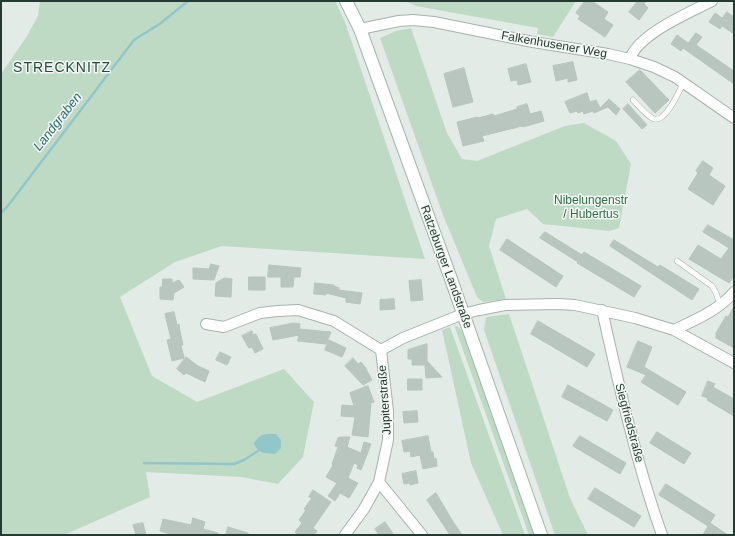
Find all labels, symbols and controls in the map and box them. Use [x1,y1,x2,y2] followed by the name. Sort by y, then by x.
[500,29,608,61] street label: Falkenhusener Weg
[13,60,111,76] district label: STRECKNITZ
[30,90,86,154] water label: Landgraben
[554,194,628,222] park label: Nibelungenstr / Hubertus
[417,203,475,331] street label: Ratzeburger Landstraße
[375,365,395,435] street label: Jupiterstraße
[612,382,646,464] street label: Siegfriedstraße

